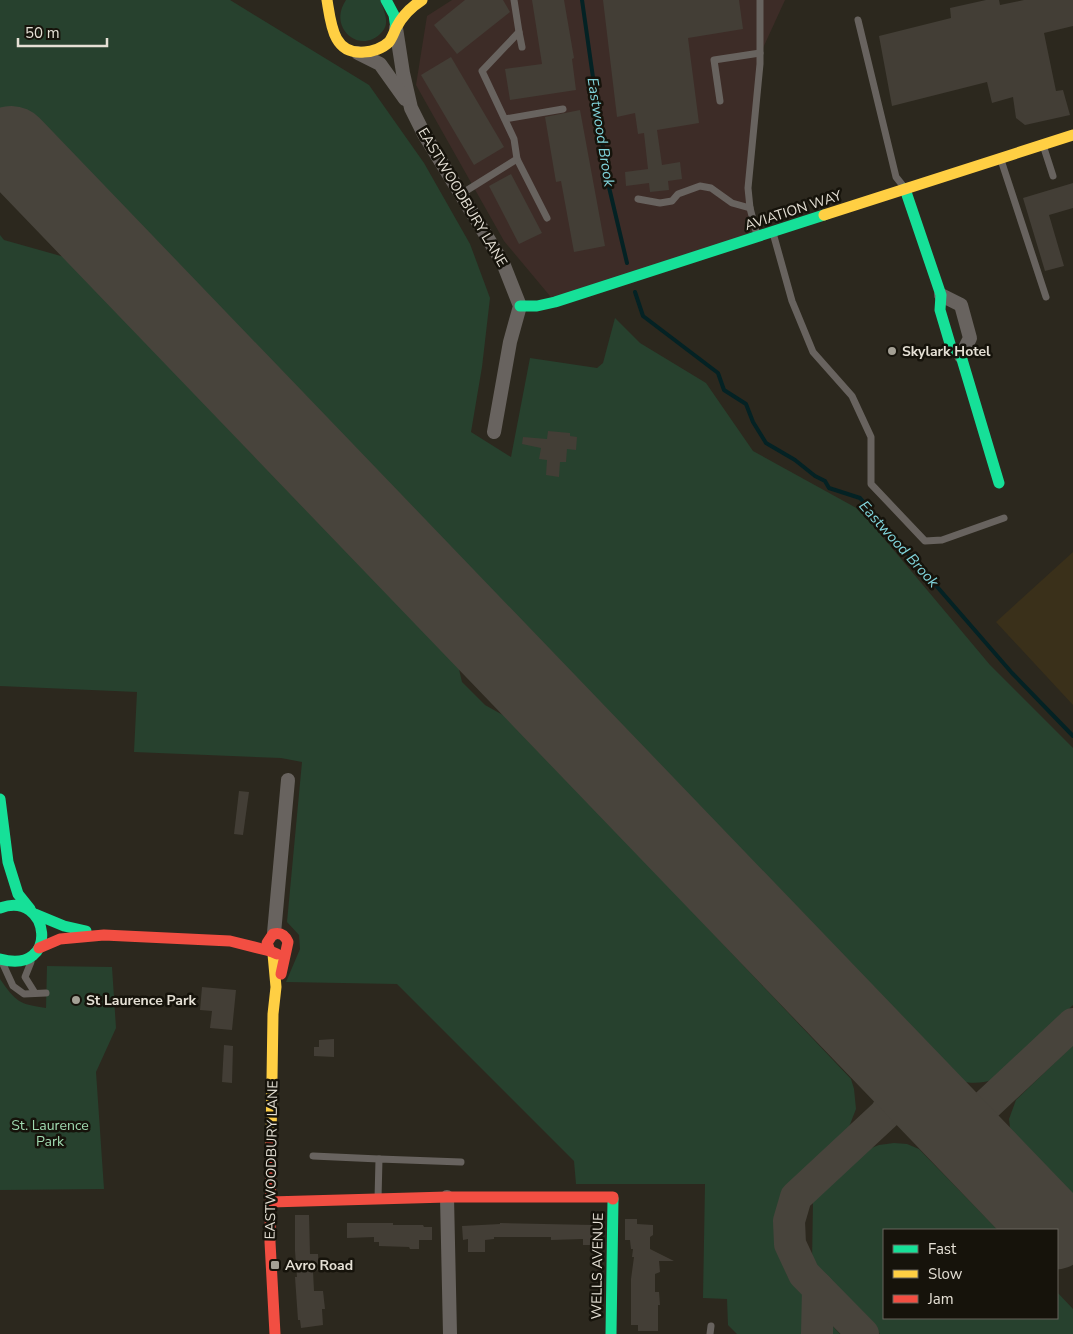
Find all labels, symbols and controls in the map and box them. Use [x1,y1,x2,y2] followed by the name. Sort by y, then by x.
[18,15,106,47] scale bar
[25,23,60,43] text: 50 m
[582,76,620,189] water label: Eastwood Brook
[413,124,512,270] street label: EASTWOODBURY LANE
[742,186,845,235] street label: AVIATION WAY
[902,342,991,361] place label: Skylark Hotel
[886,345,898,357] marker: Skylark Hotel
[855,496,944,592] water label: Eastwood Brook
[86,991,196,1010] place label: St Laurence Park
[70,994,82,1006] marker: St Laurence Park
[261,1080,282,1240] street label: EASTWOODBURY LANE
[11,1116,89,1151] park label: St. Laurence Park
[587,1212,608,1320] street label: WELLS AVENUE
[883,1229,1058,1319] legend
[928,1239,957,1259] text: Fast
[285,1256,353,1275] place label: Avro Road
[269,1259,281,1271] marker: Avro Road
[928,1264,963,1284] text: Slow
[927,1289,954,1309] text: Jam

